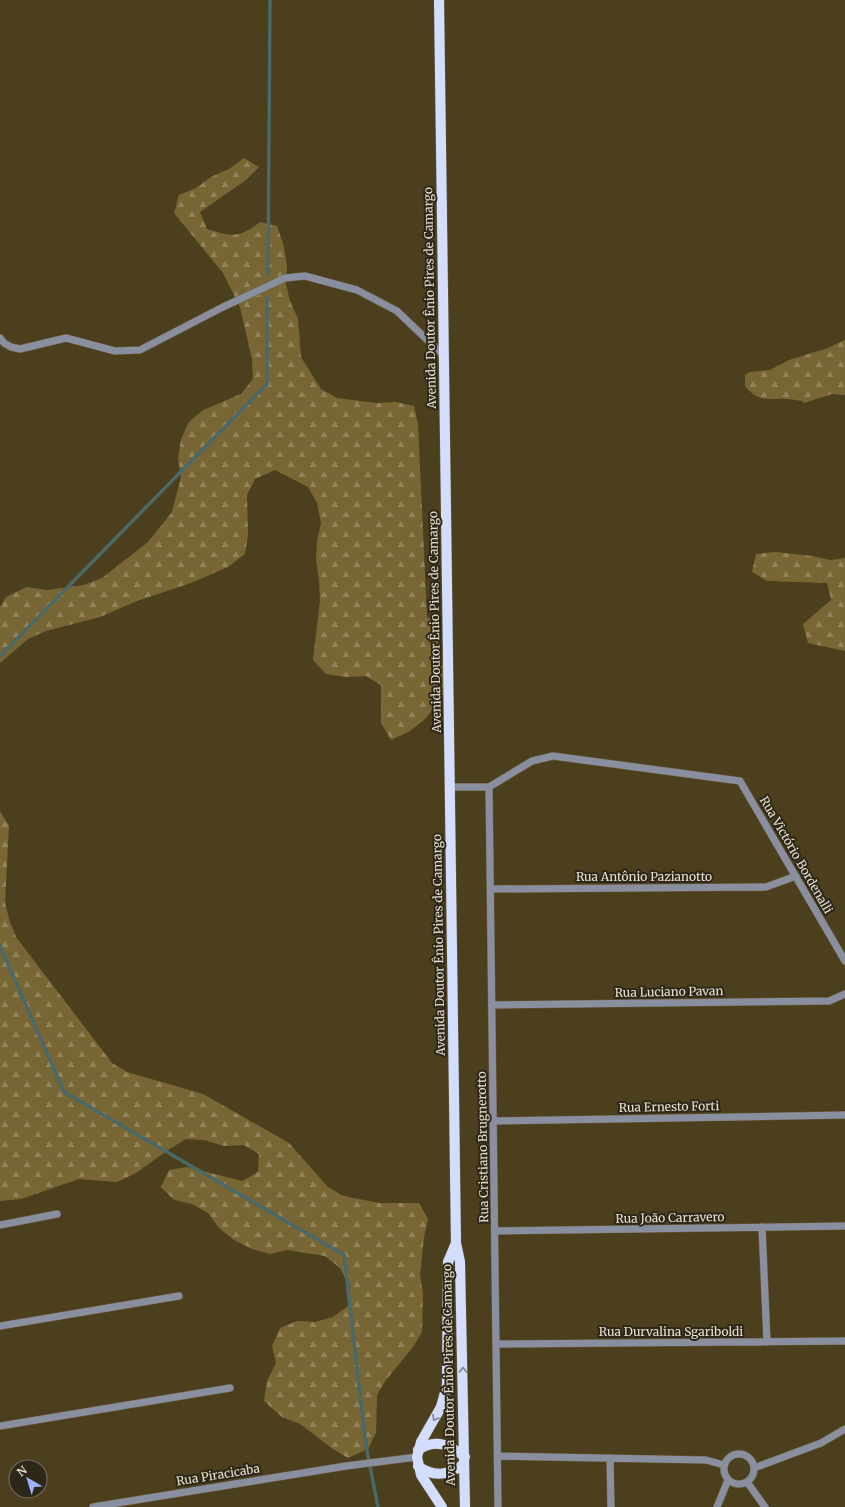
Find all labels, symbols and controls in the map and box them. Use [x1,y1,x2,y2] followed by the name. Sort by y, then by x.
[420,187,439,410] street label: Avenida Doutor Ênio Pires de Camargo
[425,511,444,734] street label: Avenida Doutor Ênio Pires de Camargo
[757,793,836,916] street label: Rua Victório Bordenalli
[429,834,448,1057] street label: Avenida Doutor Ênio Pires de Camargo
[576,869,712,884] street label: Rua Antônio Pazianotto
[614,983,724,1000] street label: Rua Luciano Pavan
[474,1071,491,1223] street label: Rua Cristiano Brugnerotto
[619,1098,719,1115] street label: Rua Ernesto Forti
[615,1209,725,1226] street label: Rua João Carravero
[439,1264,458,1487] street label: Avenida Doutor Ênio Pires de Camargo
[599,1324,743,1339] street label: Rua Durvalina Sgariboldi
[459,1367,467,1373] one-way arrow
[432,1414,439,1421] one-way arrow
[8,1459,48,1499] north arrow
[175,1460,261,1489] street label: Rua Piracicaba
[14,1463,30,1479] text: N

